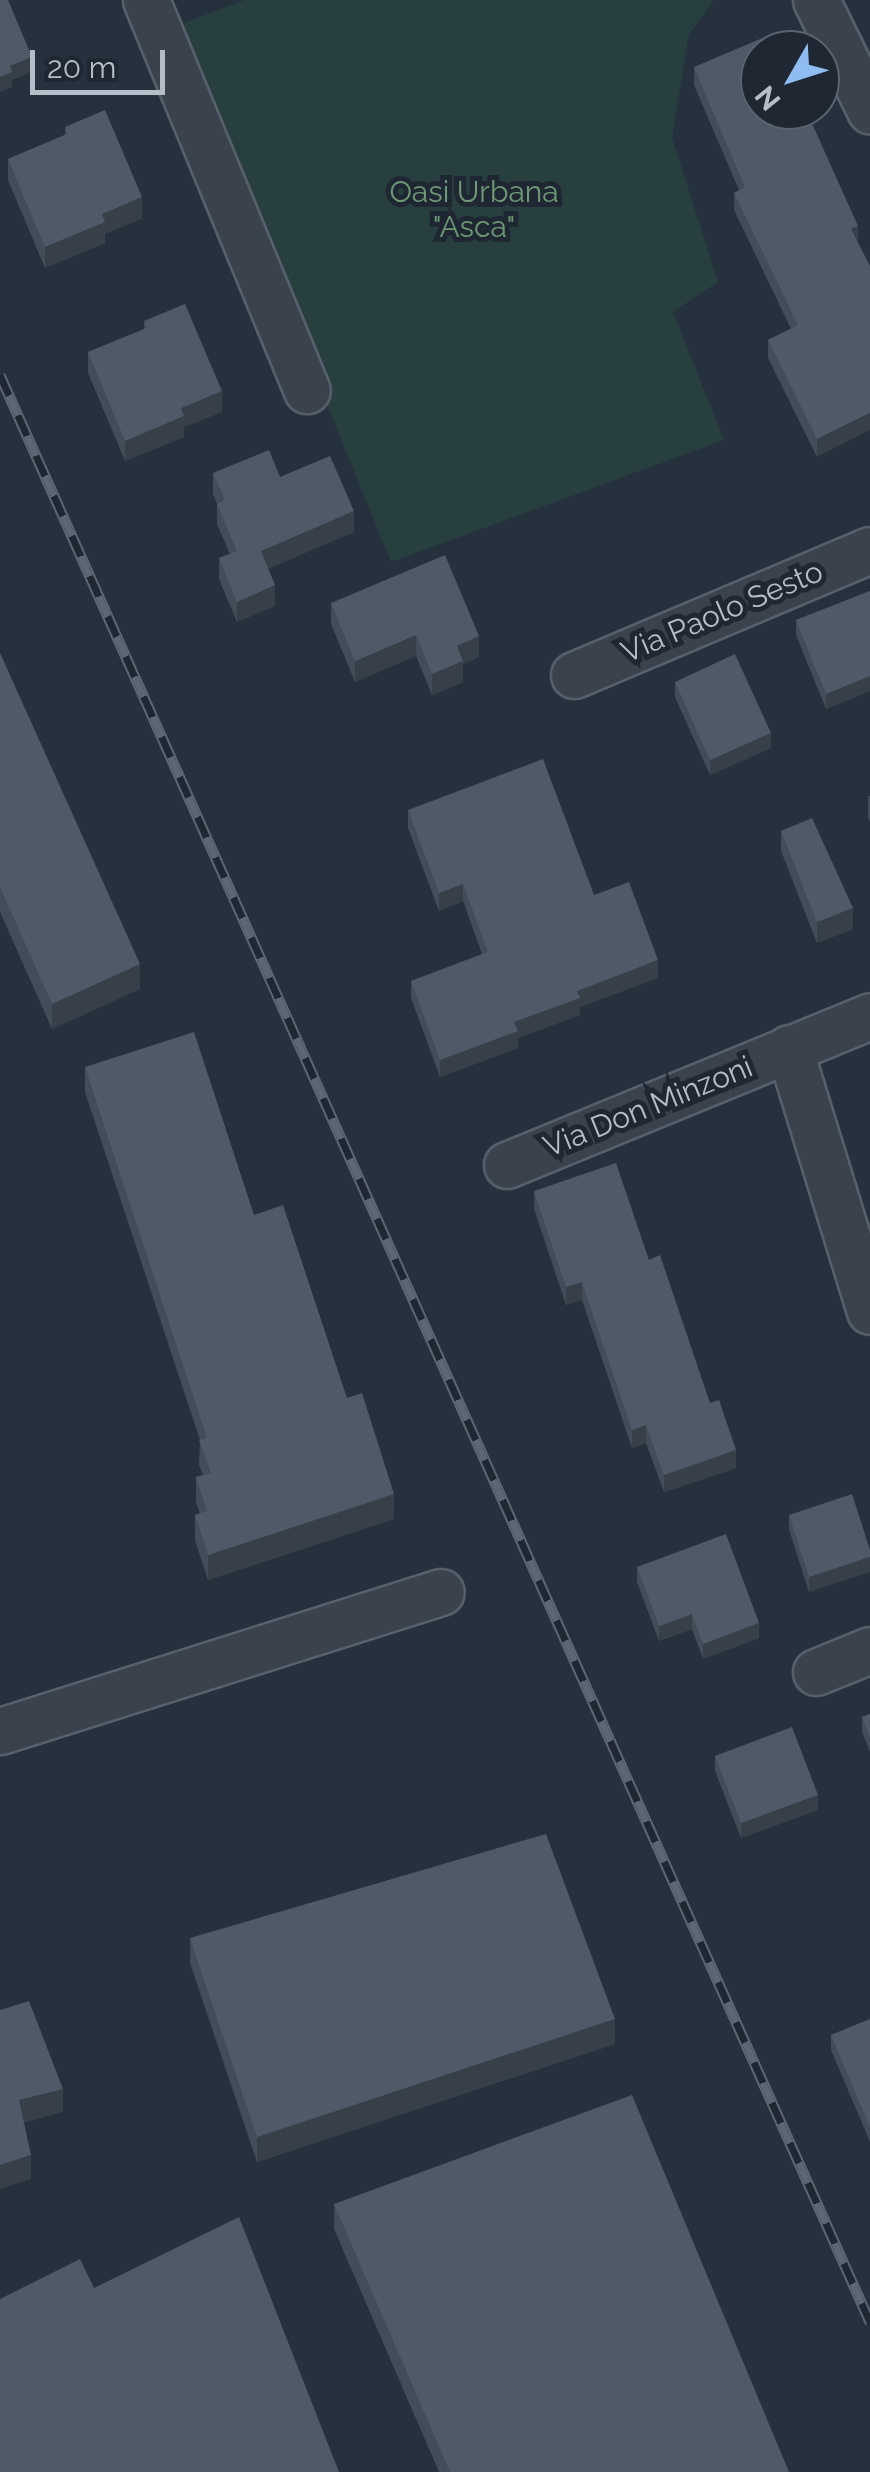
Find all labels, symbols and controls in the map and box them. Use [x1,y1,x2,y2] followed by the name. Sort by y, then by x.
[35,30,170,92] scale bar
[740,30,840,130] north arrow
[47,50,116,85] text: 20 m
[748,79,787,117] text: N
[389,174,559,244] park label: Oasi Urbana "Asca"
[616,553,828,671] street label: Via Paolo Sesto
[538,1049,758,1165] street label: Via Don Minzoni

